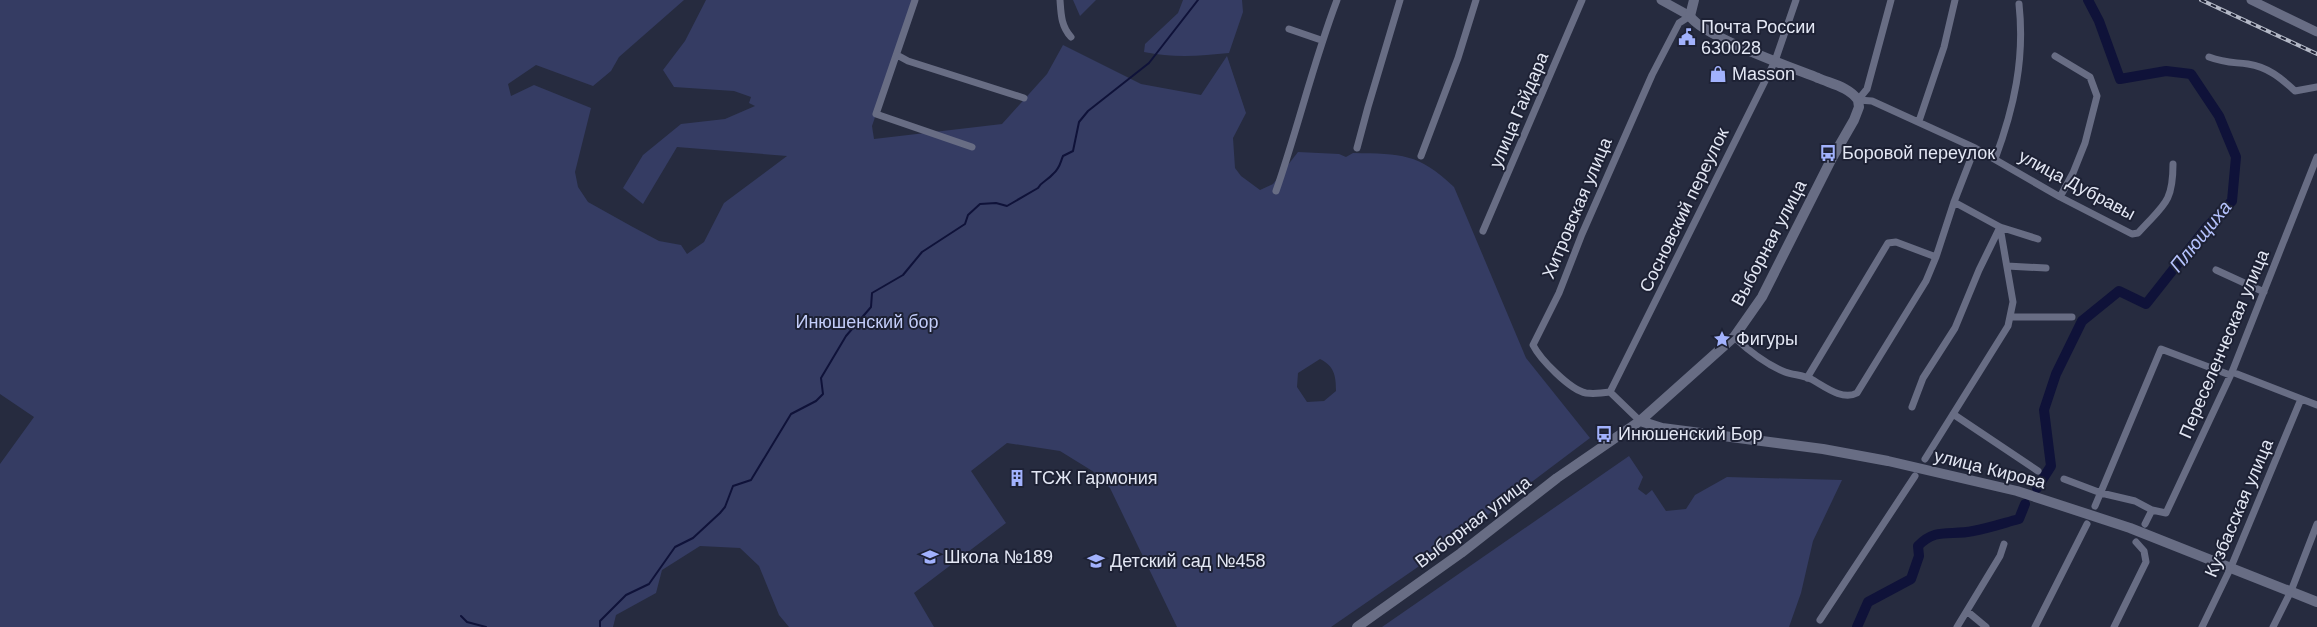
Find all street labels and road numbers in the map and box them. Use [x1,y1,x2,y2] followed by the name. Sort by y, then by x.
[1486,48,1553,171] street label: улица Гайдара
[1636,125,1733,295] street label: Сосновский переулок
[1538,134,1616,281] street label: Хитровская улица
[2015,146,2139,224] street label: улица Дубравы
[1727,176,1811,309] street label: Выборная улица
[2175,246,2273,441] street label: Переселенческая улица
[2201,435,2277,580] street label: Кузбасская улица
[1932,445,2049,493] street label: улица Кирова
[1411,471,1535,572] street label: Выборная улица

